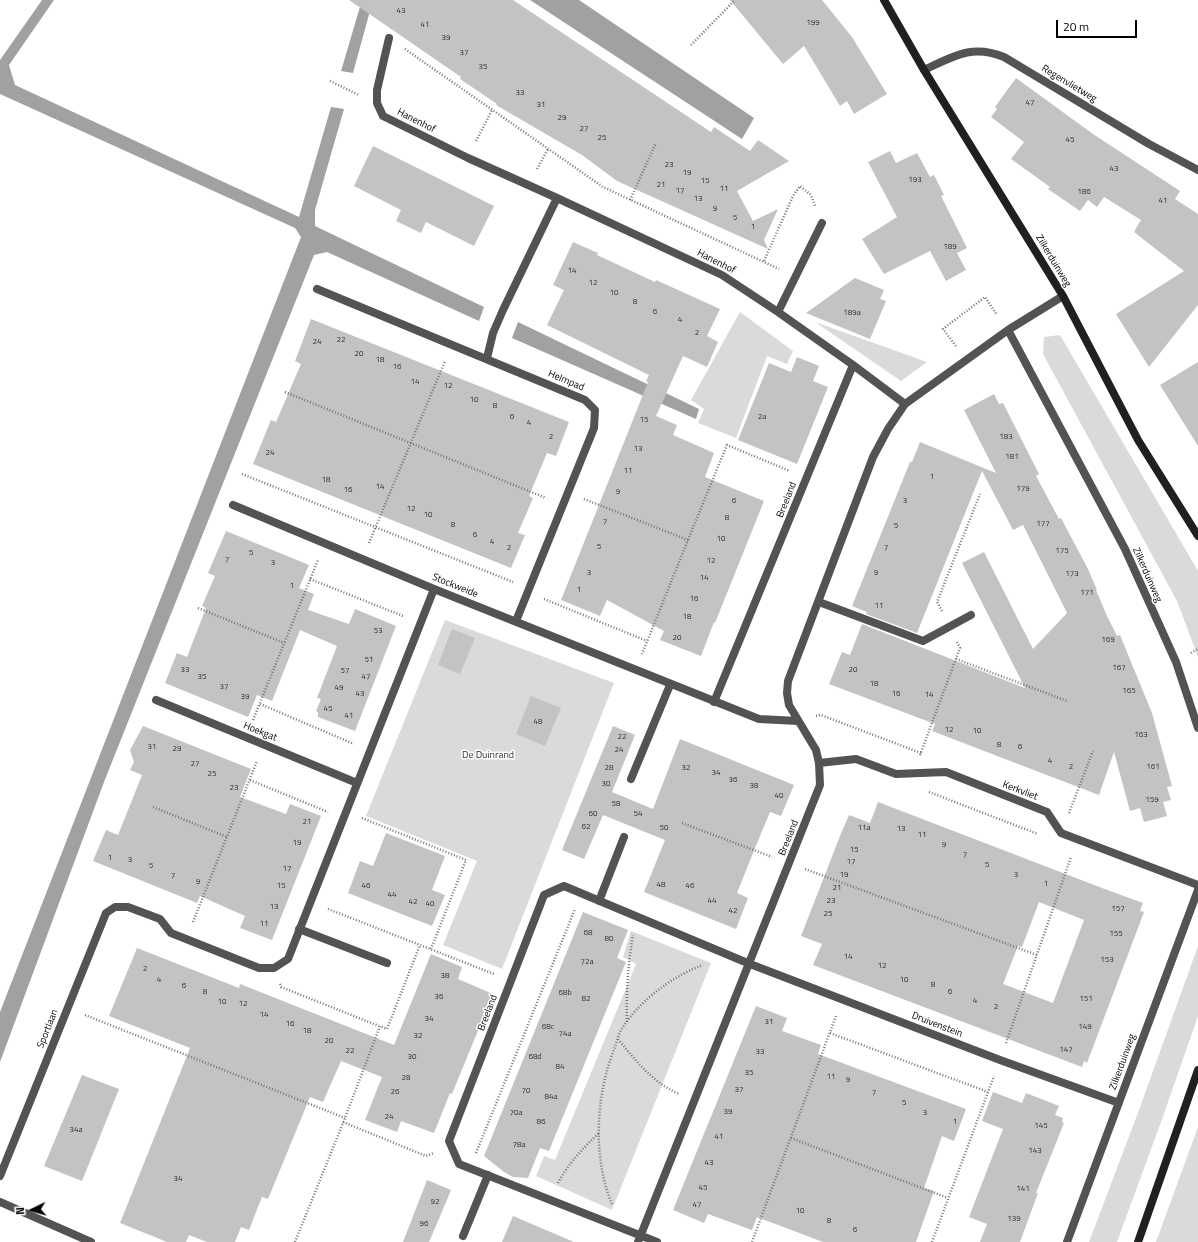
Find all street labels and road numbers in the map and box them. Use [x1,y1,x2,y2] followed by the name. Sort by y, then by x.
[1039,63,1099,105] street label: Regenvlietweg
[395,106,437,136] street label: Hanenhof
[1033,233,1073,289] street label: Zilkerduinweg
[695,247,737,277] street label: Hanenhof
[546,368,586,394] street label: Helmpad
[774,480,800,520] street label: Breeland
[1130,546,1164,604] street label: Zilkerduinweg
[430,571,480,601] street label: Stockweide
[241,720,279,744] street label: Hoekgat
[1001,779,1039,803] street label: Kerkvliet
[776,818,802,858] street label: Breeland
[476,993,500,1033] street label: Breeland
[35,1008,61,1050] street label: Sportlaan
[910,1010,964,1040] street label: Druivenstein
[1107,1032,1139,1092] street label: Zilkerduinweg

